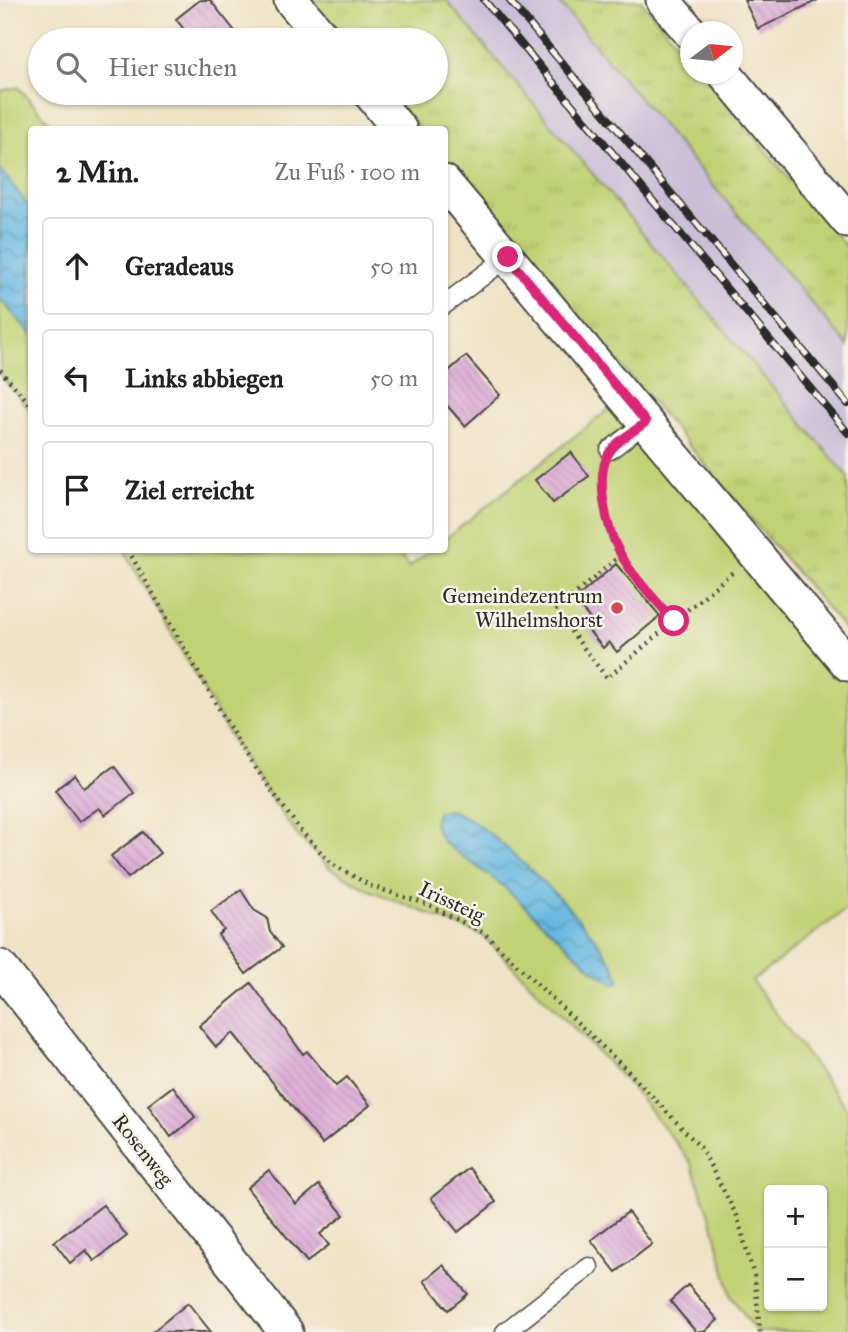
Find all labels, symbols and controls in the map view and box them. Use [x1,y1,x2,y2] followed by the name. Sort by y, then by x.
[680,21,743,84] north arrow
[28,28,448,105] search box
[52,48,90,86] icon: search
[108,51,237,83] text: Hier suchen
[56,154,139,190] text: 2 Min.
[275,158,420,186] text: Zu Fuß · 100 m
[492,241,523,272] route end
[58,247,96,285] icon: ahead
[125,250,234,282] text: Geradeaus
[370,252,418,280] text: 50 m
[58,359,96,397] icon: left
[125,362,284,394] text: Links abbiegen
[370,364,418,392] text: 50 m
[58,471,96,509] icon: arrive
[125,474,254,506] text: Ziel erreicht
[442,583,604,633] place label: Gemeindezentrum Wilhelmshorst
[609,600,625,616] marker: Gemeindezentrum Wilhelmshorst
[658,605,689,636] route start
[415,875,489,929] street label: Irissteig
[107,1108,180,1192] street label: Rosenweg
[764,1185,827,1311] map controls
[764,1185,827,1248] button: +
[764,1248,827,1311] button: −

